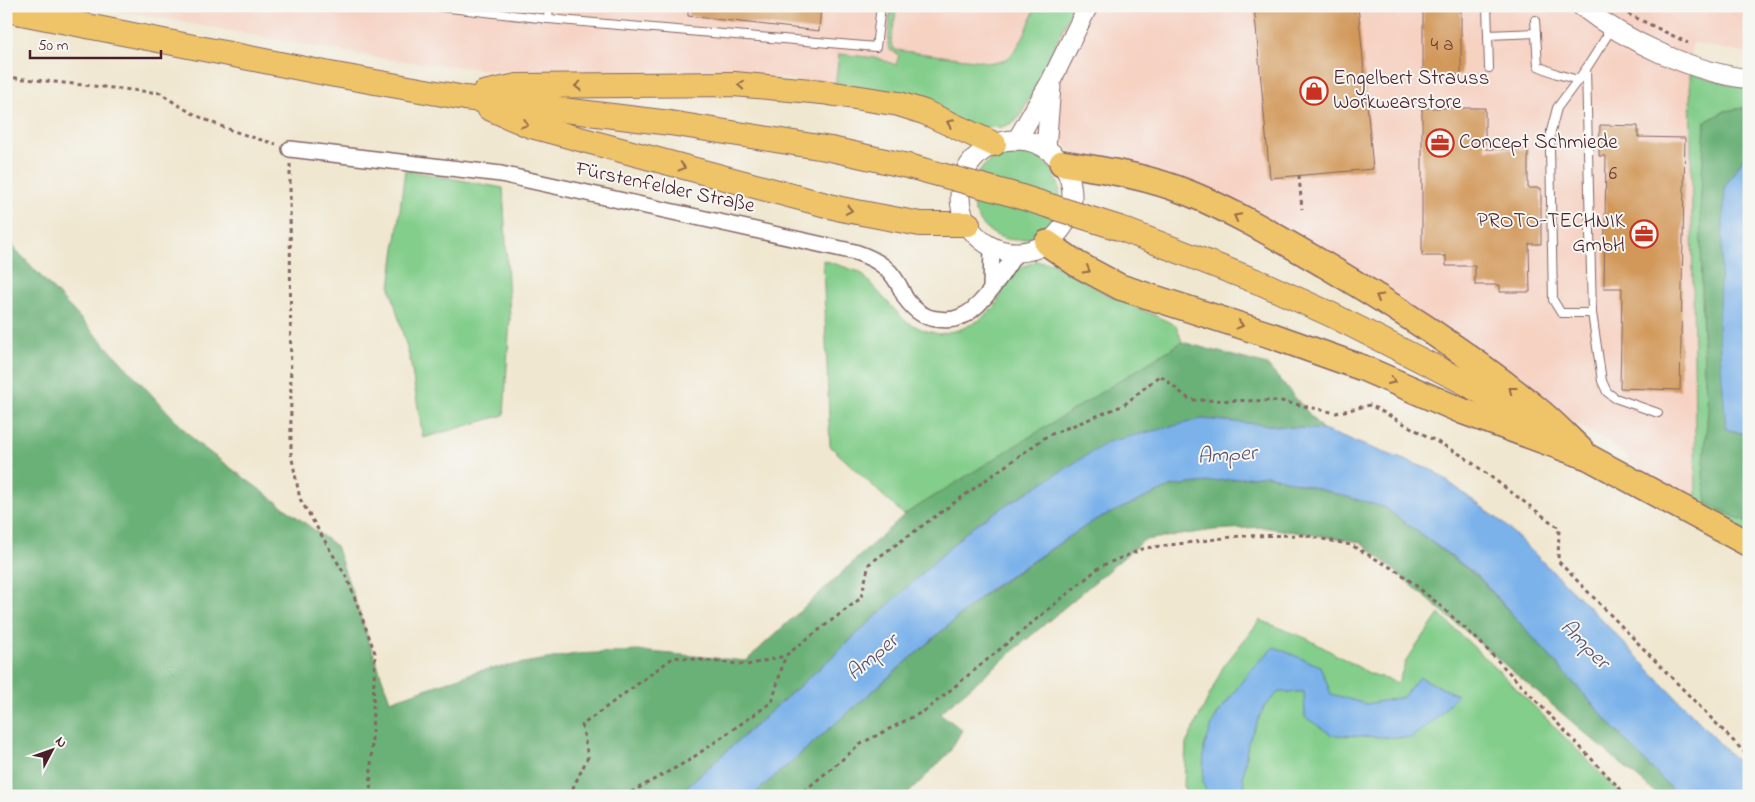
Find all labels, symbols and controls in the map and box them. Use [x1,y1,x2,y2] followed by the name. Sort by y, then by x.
[30,28,161,60] scale bar
[1431,32,1453,59] house number: 4 a
[38,35,69,57] text: 50 m
[1333,64,1490,118] place label: Engelbert Strauss Workwearstore
[1299,76,1329,106] shop icon: Engelbert Strauss Workwearstore
[736,79,744,90] one-way arrow
[574,81,582,91] one-way arrow
[521,118,529,128] one-way arrow
[946,119,955,130] one-way arrow
[1425,128,1455,158] office icon: Concept Schmiede
[1459,128,1618,158] place label: Concept Schmiede
[572,154,758,222] street label: Fürstenfelder Straße
[1609,161,1617,188] house number: 6
[677,162,685,172] one-way arrow
[844,205,853,215] one-way arrow
[1477,207,1626,261] place label: PROTO-TECHNIK GmbH
[1234,213,1243,223] one-way arrow
[1629,219,1659,249] office icon: PROTO-TECHNIK GmbH
[1082,264,1091,274] one-way arrow
[1375,293,1384,303] one-way arrow
[1235,320,1243,330] one-way arrow
[1387,374,1396,385] one-way arrow
[1509,387,1518,395] one-way arrow
[1196,438,1261,474] water label: Amper
[1552,613,1619,680] water label: Amper
[840,625,908,689] water label: Amper
[28,724,78,774] north arrow
[50,732,72,753] text: N

